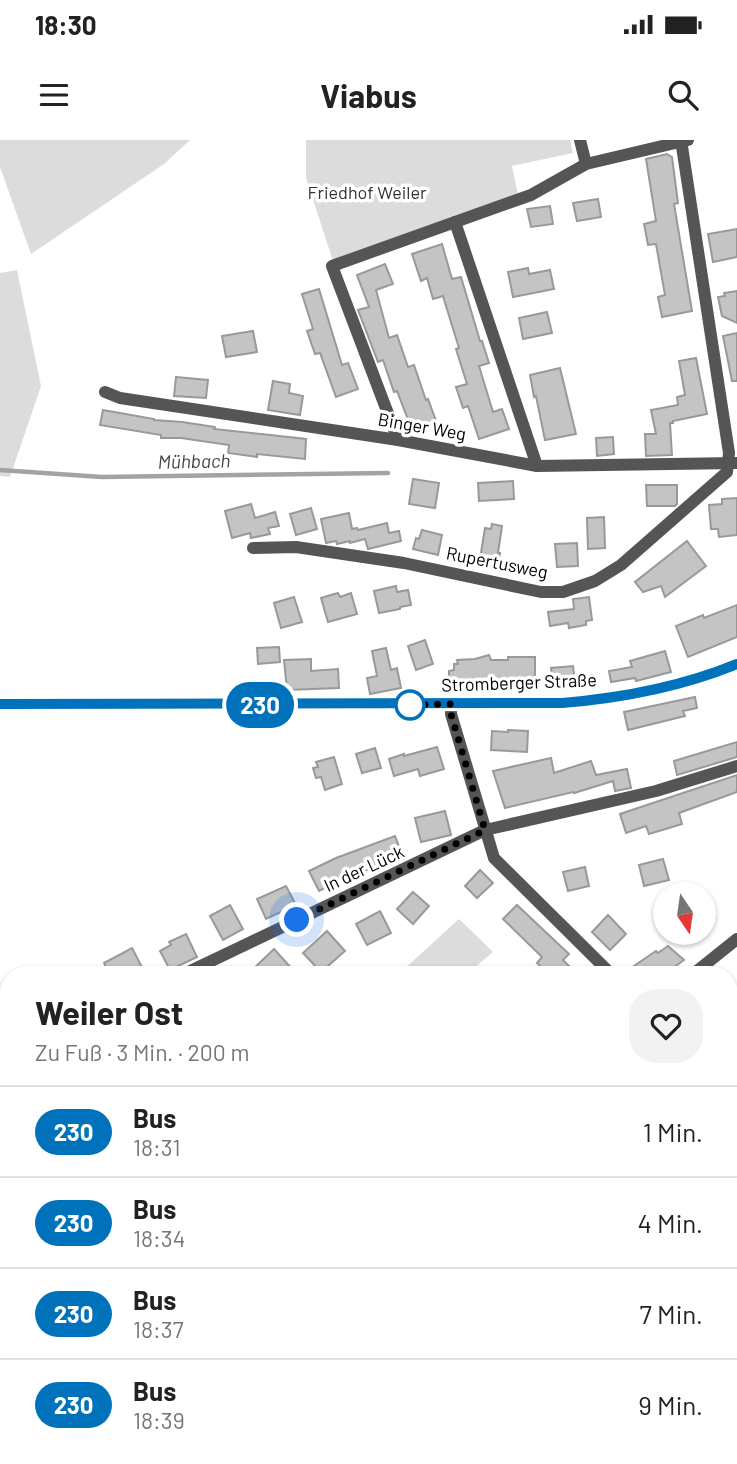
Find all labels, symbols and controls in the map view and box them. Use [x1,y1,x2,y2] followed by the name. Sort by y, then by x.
[35,9,97,40] text: 18:30
[35,76,73,114] icon: menu
[320,76,417,114] text: Viabus
[664,76,702,114] icon: search
[307,181,427,203] park label: Friedhof Weiler
[376,407,468,445] street label: Binger Weg
[157,448,231,473] water label: Mühbach
[444,541,550,583] street label: Rupertusweg
[441,668,597,696] street label: Stromberger Straße
[220,682,300,728] line badge: 230
[240,690,280,719] text: 230
[395,690,425,720] unlabelled marker
[320,840,407,896] street label: In der Lück
[653,882,716,945] north arrow
[653,882,716,945] map controls
[279,902,314,937] your location
[629,989,703,1063] button: heart
[35,992,183,1032] text: Weiler Ost
[35,1038,249,1066] text: Zu Fuß · 3 Min. · 200 m
[133,1102,176,1133] text: Bus
[643,1116,703,1147] text: 1 Min.
[54,1117,93,1146] text: 230
[133,1133,181,1161] text: 18:31
[133,1193,176,1224] text: Bus
[638,1207,703,1238] text: 4 Min.
[54,1208,93,1237] text: 230
[133,1224,185,1252] text: 18:34
[133,1284,176,1315] text: Bus
[640,1298,703,1329] text: 7 Min.
[54,1299,93,1328] text: 230
[133,1315,184,1343] text: 18:37
[133,1375,176,1406] text: Bus
[638,1389,703,1420] text: 9 Min.
[54,1390,93,1419] text: 230
[133,1406,185,1434] text: 18:39

